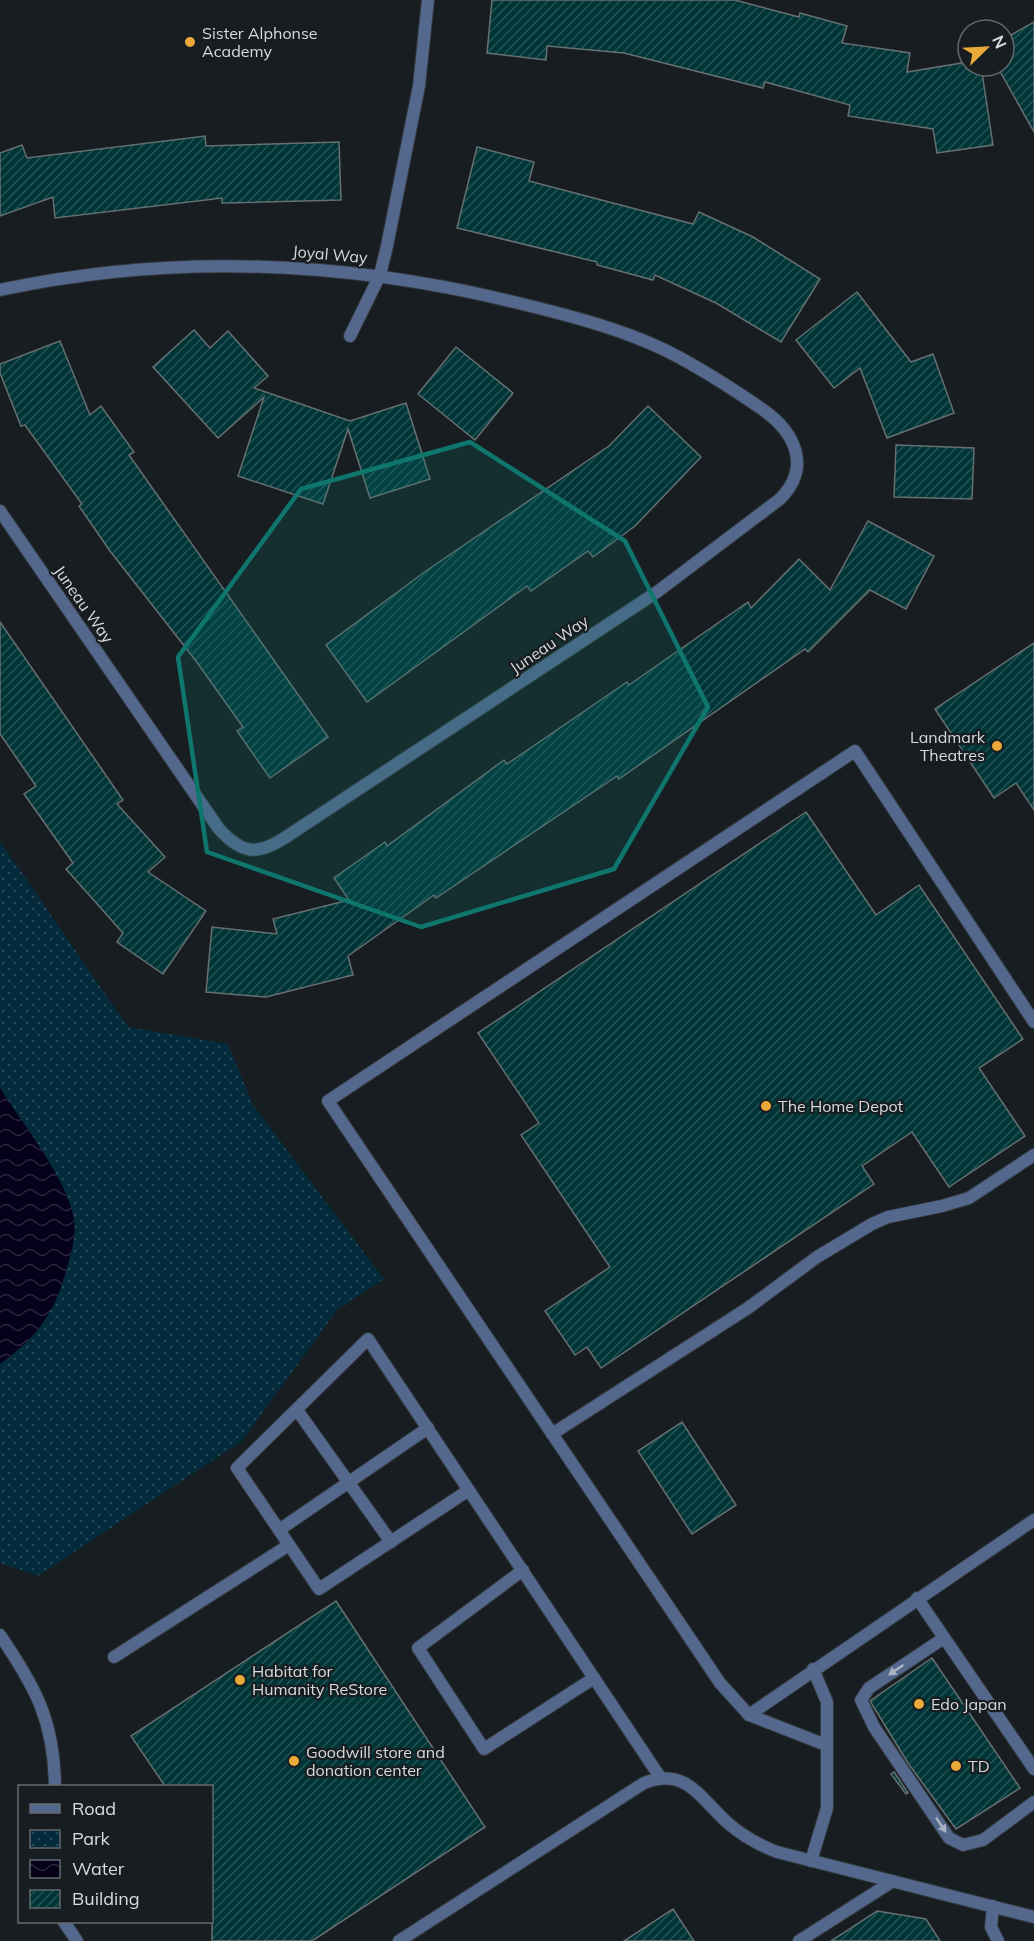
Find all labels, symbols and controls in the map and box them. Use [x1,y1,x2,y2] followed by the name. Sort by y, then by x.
[956,18,1016,78] north arrow
[202,23,318,61] place label: Sister Alphonse Academy
[988,32,1011,51] text: N
[183,35,197,49] marker: Sister Alphonse Academy
[292,241,369,267] street label: Joyal Way
[50,561,118,647] street label: Juneau Way
[506,610,593,678] street label: Juneau Way
[910,727,986,765] place label: Landmark Theatres
[990,739,1004,753] marker: Landmark Theatres
[778,1096,904,1116] place label: The Home Depot
[759,1099,773,1113] marker: The Home Depot
[252,1661,387,1699] place label: Habitat for Humanity ReStore
[888,1664,904,1676] one-way arrow
[233,1673,247,1687] marker: Habitat for Humanity ReStore
[931,1694,1007,1714] place label: Edo Japan
[912,1697,926,1711] marker: Edo Japan
[306,1742,445,1780] place label: Goodwill store and donation center
[287,1754,301,1768] marker: Goodwill store and donation center
[968,1756,990,1776] place label: TD
[949,1759,963,1773] marker: TD
[18,1785,213,1923] legend
[72,1797,116,1820] text: Road
[935,1817,946,1834] one-way arrow
[72,1827,111,1850] text: Park
[72,1857,125,1880] text: Water
[72,1887,140,1910] text: Building

